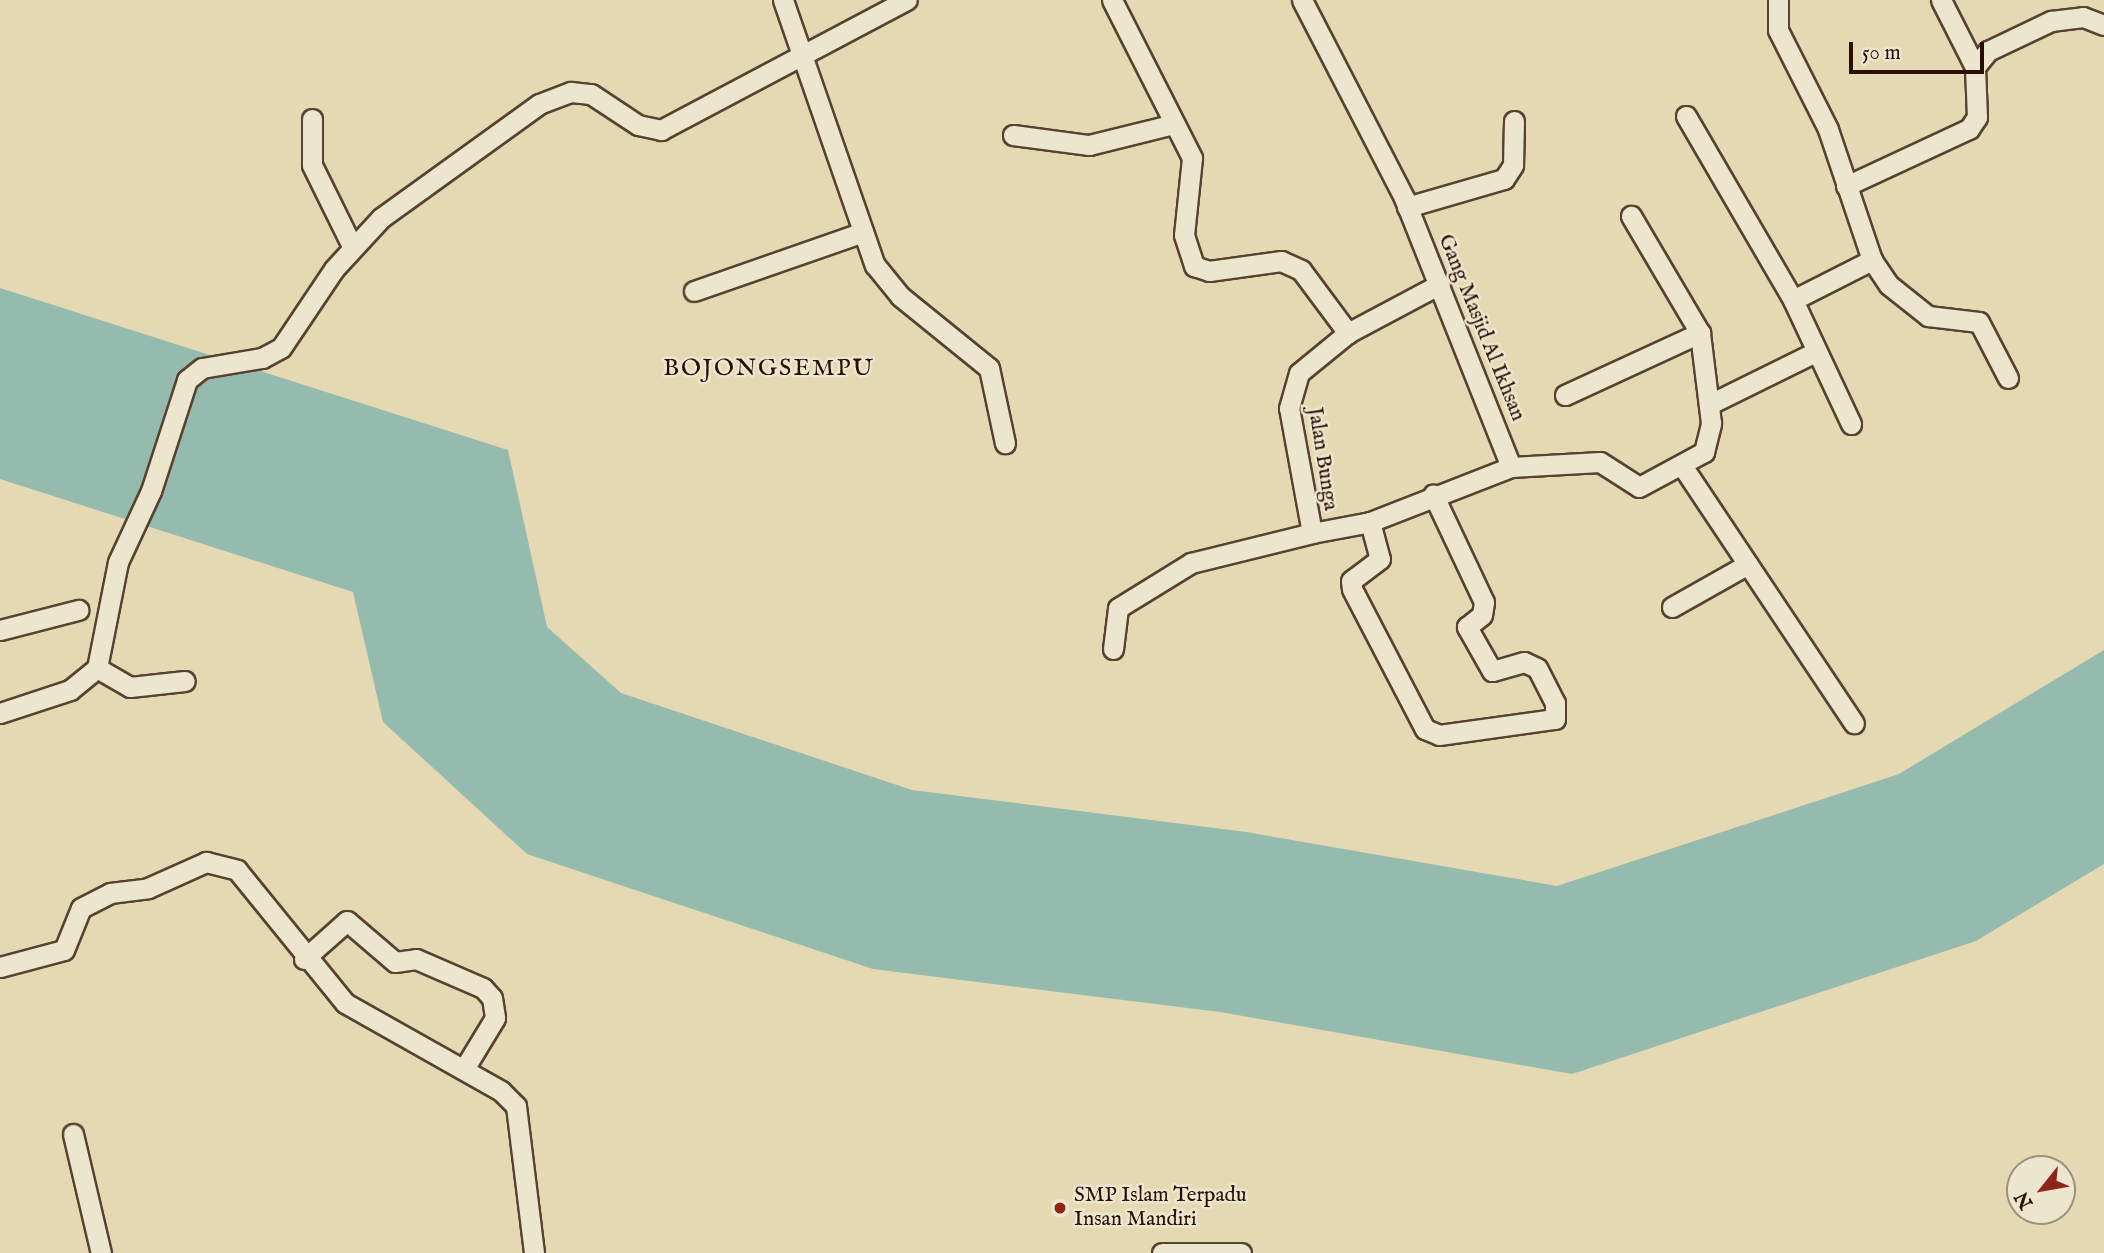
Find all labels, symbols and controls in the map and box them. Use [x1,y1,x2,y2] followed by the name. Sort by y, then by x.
[1852,28,1987,72] scale bar
[1862,40,1901,67] text: 50 m
[1432,231,1530,425] street label: Gang Masjid Al Ikhsan
[665,355,873,383] district label: BOJONGSEMPU
[1301,406,1343,512] street label: Jalan Bunga
[2006,1155,2076,1225] north arrow
[1074,1183,1247,1233] place label: SMP Islam Terpadu Insan Mandiri
[2010,1187,2039,1213] text: N
[1052,1200,1068,1216] marker: SMP Islam Terpadu Insan Mandiri

